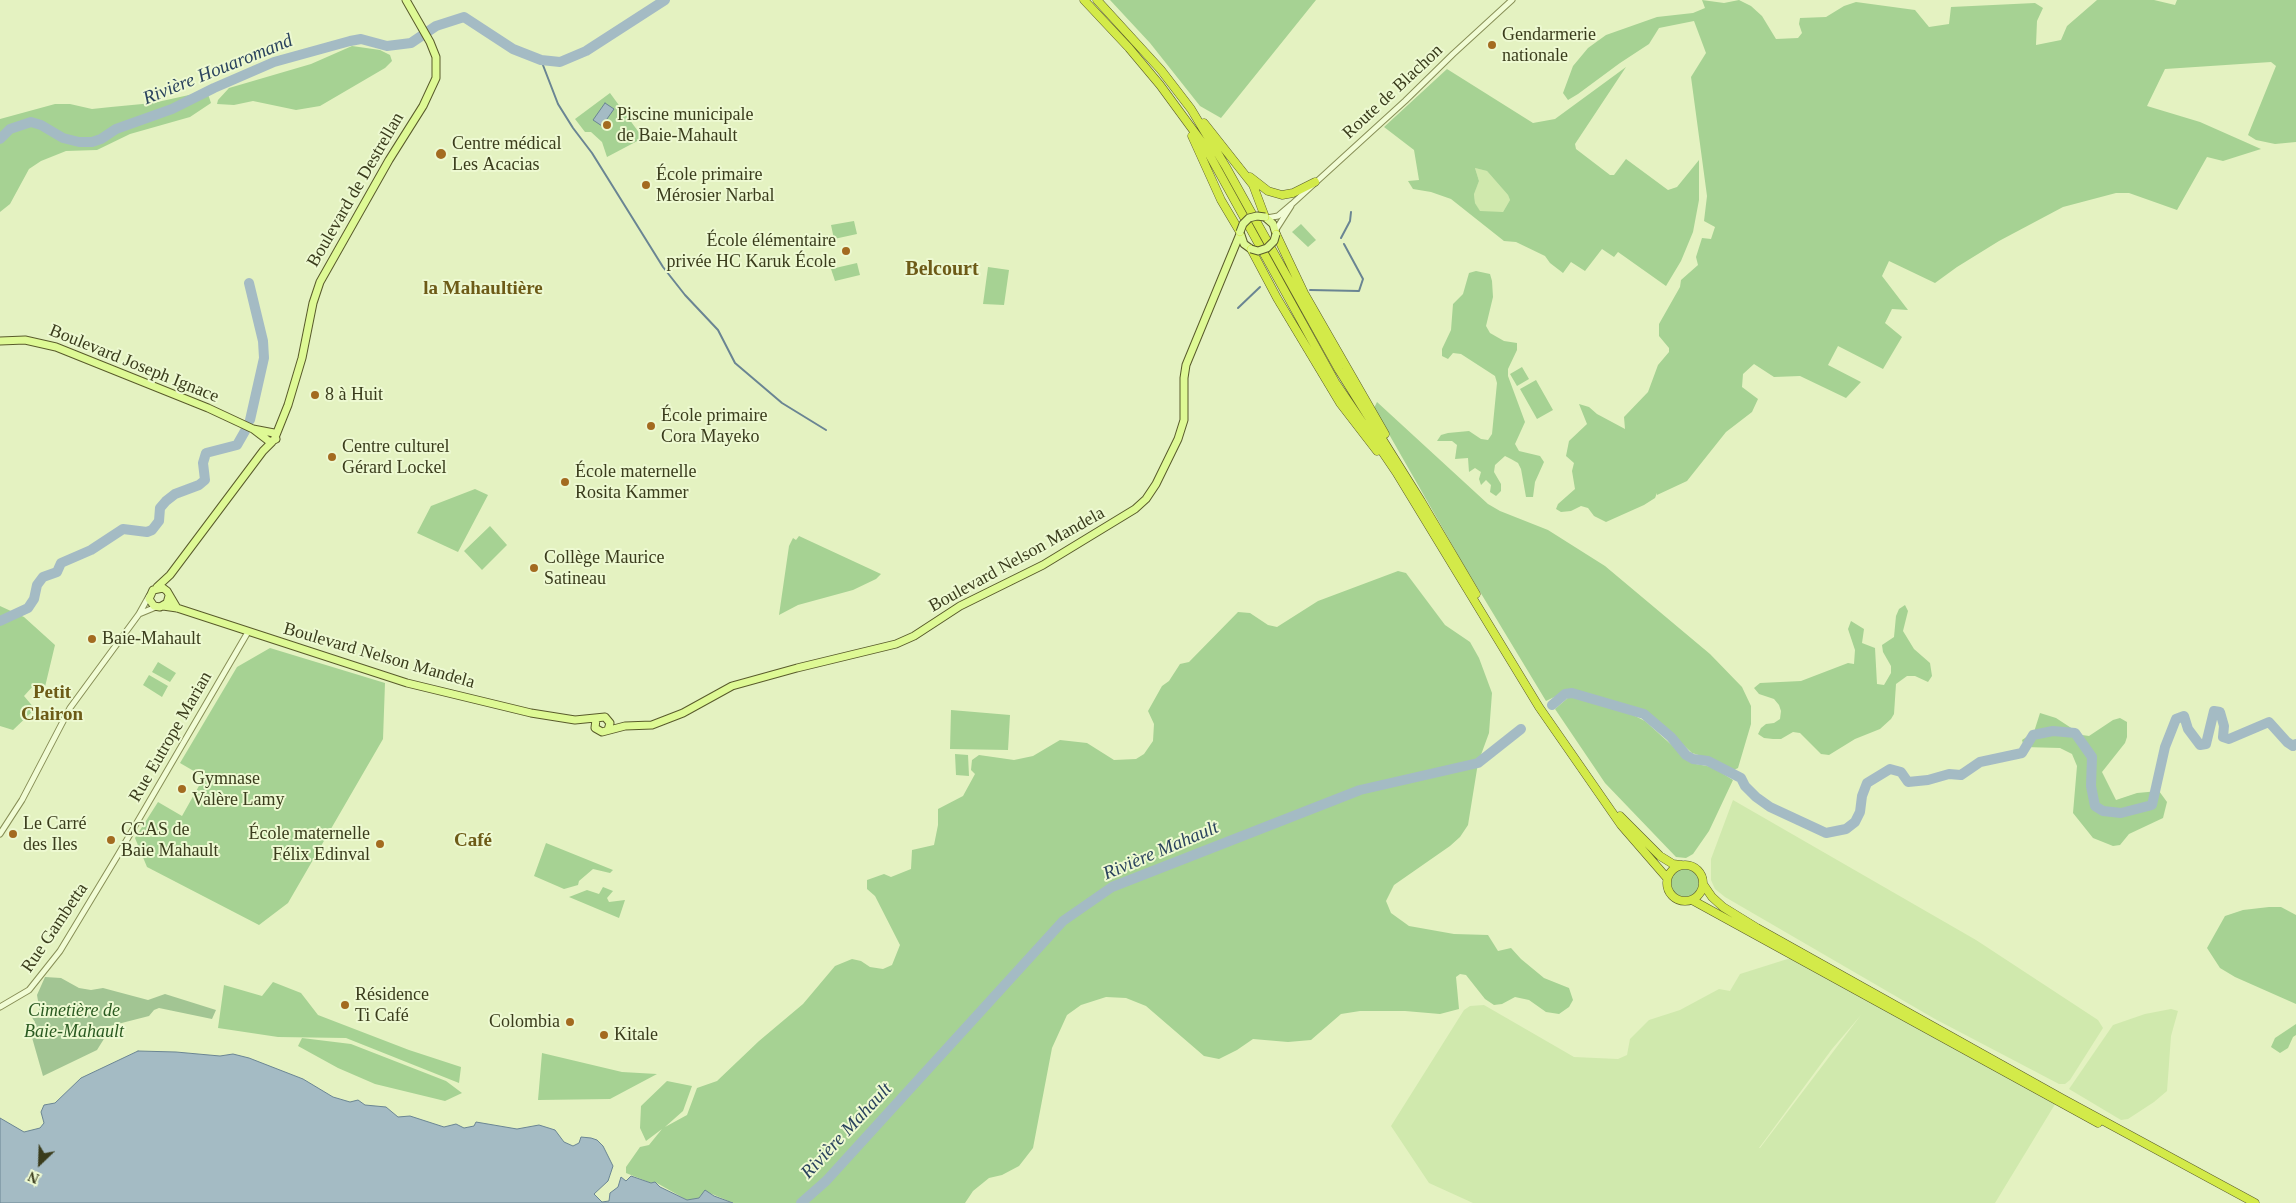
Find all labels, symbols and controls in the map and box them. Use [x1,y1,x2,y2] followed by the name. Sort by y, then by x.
[1502,24,1596,66] place label: Gendarmerie nationale
[140,30,296,110] water label: Rivière Houaromand
[1486,39,1498,51] marker: Gendarmerie nationale
[1338,40,1448,144] street label: Route de Blachon
[617,104,753,146] place label: Piscine municipale de Baie-Mahault
[303,109,409,271] street label: Boulevard de Destrellan
[601,119,613,131] marker: Piscine municipale de Baie-Mahault
[452,133,561,176] place label: Centre médical Les Acacias
[434,147,448,161] marker: Centre médical Les Acacias
[656,164,774,206] place label: École primaire Mérosier Narbal
[640,179,652,191] marker: École primaire Mérosier Narbal
[667,230,836,272] place label: École élémentaire privée HC Karuk École
[840,245,852,257] marker: École élémentaire privée HC Karuk École
[905,258,979,282] district label: Belcourt
[423,278,543,300] district label: la Mahaultière
[46,320,222,408] street label: Boulevard Joseph Ignace
[325,384,383,406] place label: 8 à Huit
[309,389,321,401] marker: 8 à Huit
[661,405,767,448] place label: École primaire Cora Mayeko
[645,420,657,432] marker: École primaire Cora Mayeko
[342,436,449,478] place label: Centre culturel Gérard Lockel
[326,451,338,463] marker: Centre culturel Gérard Lockel
[575,461,696,504] place label: École maternelle Rosita Kammer
[559,476,571,488] marker: École maternelle Rosita Kammer
[925,503,1109,617] street label: Boulevard Nelson Mandela
[544,547,664,590] place label: Collège Maurice Satineau
[528,562,540,574] marker: Collège Maurice Satineau
[281,618,477,694] street label: Boulevard Nelson Mandela
[102,628,201,650] place label: Baie-Mahault
[86,633,98,645] marker: Baie-Mahault
[125,668,217,806] street label: Rue Eutrope Marian
[21,682,83,726] district label: Petit Clairon
[192,768,284,811] place label: Gymnase Valère Lamy
[176,783,188,795] marker: Gymnase Valère Lamy
[23,813,86,856] place label: Le Carré des Iles
[1100,816,1222,886] water label: Rivière Mahault
[121,819,218,862] place label: CCAS de Baie Mahault
[249,823,370,866] place label: École maternelle Félix Edinval
[7,828,19,840] marker: Le Carré des Iles
[454,830,492,852] district label: Café
[105,834,117,846] marker: CCAS de Baie Mahault
[374,838,386,850] marker: École maternelle Félix Edinval
[17,879,93,977] street label: Rue Gambetta
[355,984,429,1026] place label: Résidence Ti Café
[339,999,351,1011] marker: Résidence Ti Café
[24,1000,124,1042] park label: Cimetière de Baie-Mahault
[489,1011,560,1033] place label: Colombia
[564,1016,576,1028] marker: Colombia
[614,1024,658,1046] place label: Kitale
[598,1029,610,1041] marker: Kitale
[797,1078,897,1184] water label: Rivière Mahault
[15,1138,65,1188] north arrow
[26,1168,41,1186] text: N

